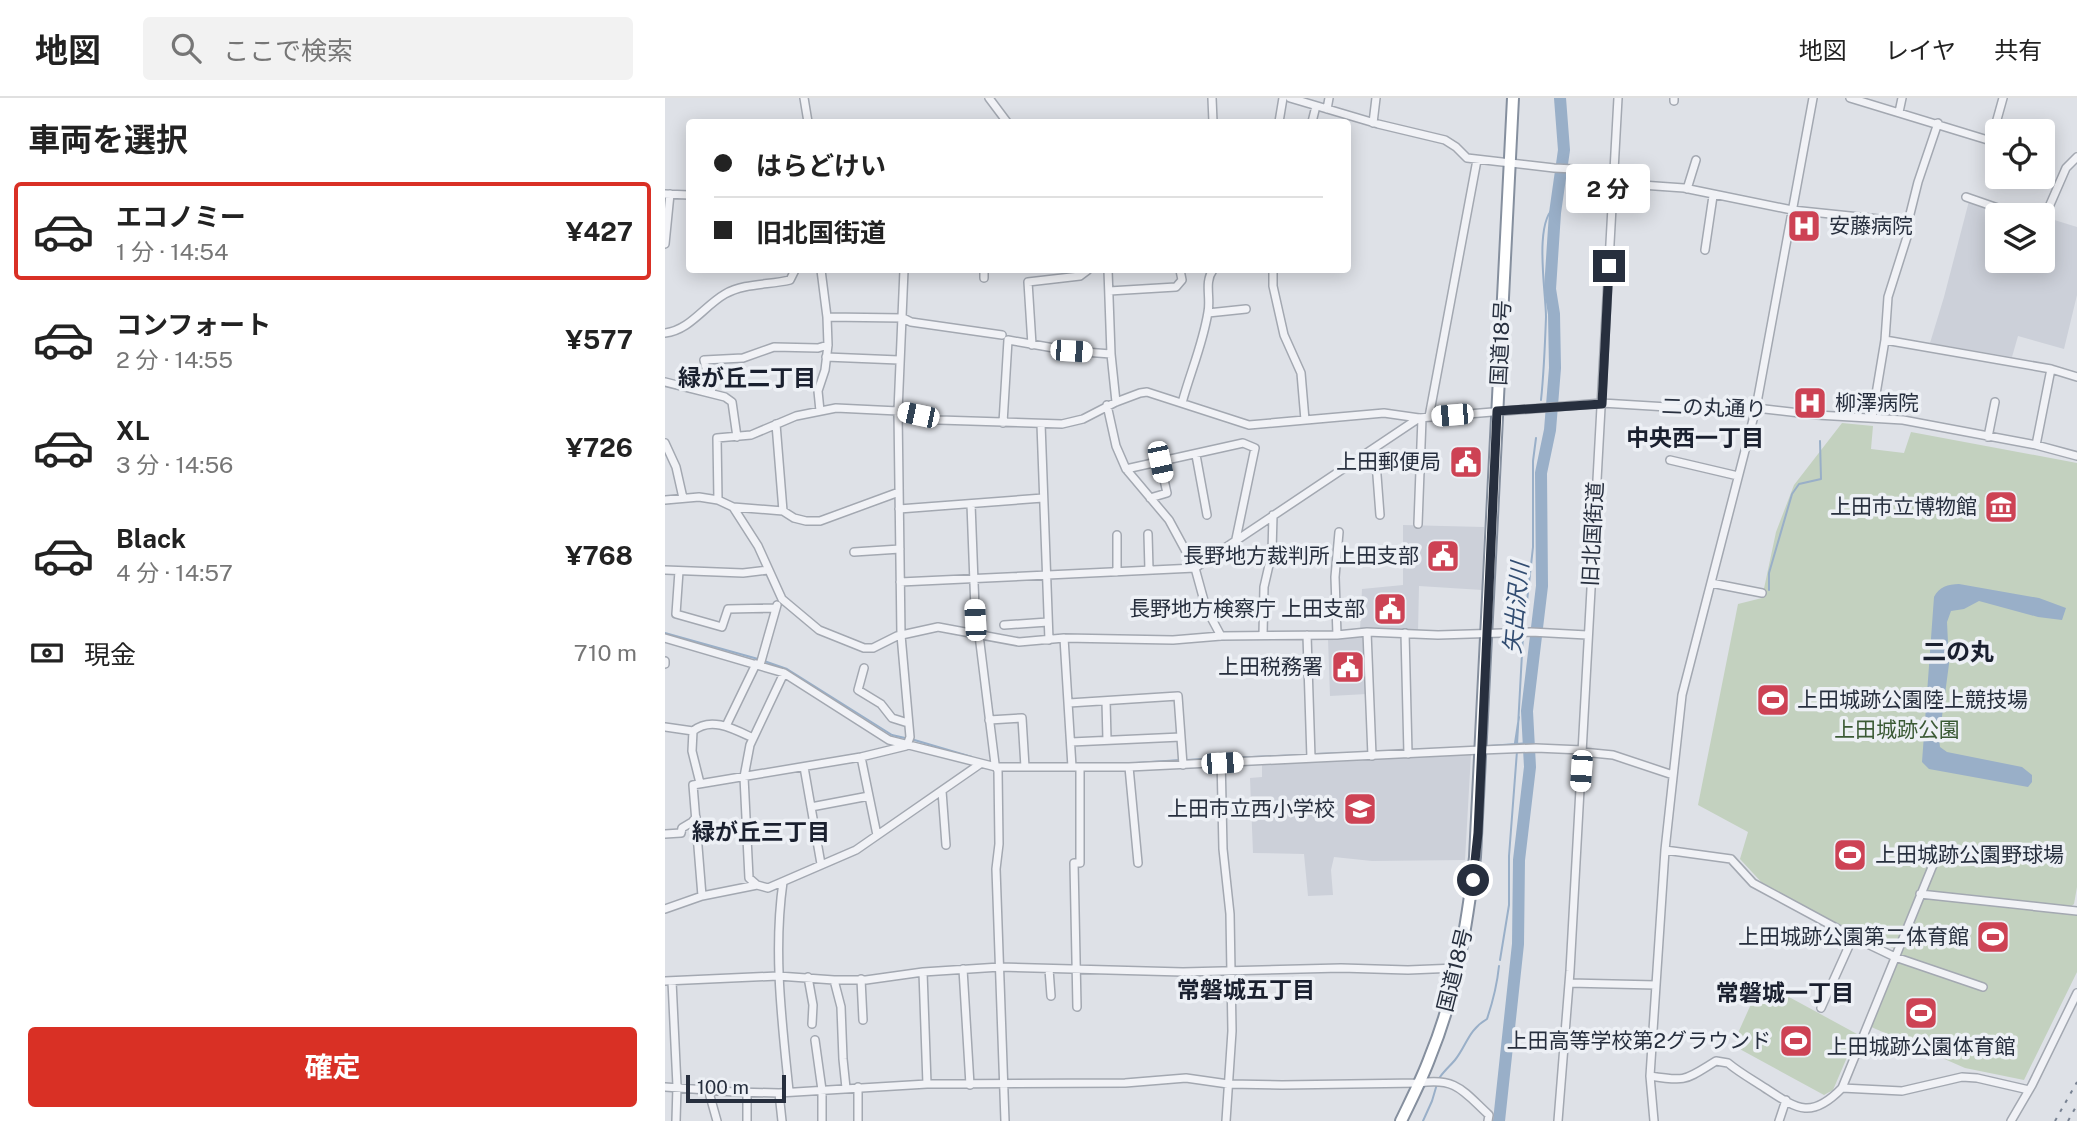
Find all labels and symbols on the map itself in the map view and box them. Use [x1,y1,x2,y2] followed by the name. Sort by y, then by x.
[1567,164,1651,214] callout: 2 分
[1785,207,1823,245] hospital icon: 安藤病院
[1829,213,1913,238] place label: 安藤病院
[1593,250,1625,282] route end
[1486,300,1515,386] street label: 国道18号
[1050,339,1093,363] car
[678,364,816,391] district label: 緑が丘二丁目
[1791,384,1829,422] hospital icon: 柳澤病院
[1835,390,1919,415] place label: 柳澤病院
[1661,393,1767,422] street label: 二の丸通り
[896,400,941,430] car
[1431,403,1474,427] car
[1626,424,1764,451] district label: 中央西一丁目
[1146,439,1175,485] car
[1447,443,1485,481] public building icon: 上田郵便局
[1336,449,1441,474] place label: 上田郵便局
[1577,481,1608,587] street label: 旧北国街道
[1982,488,2020,526] museum icon: 上田市立博物館
[1830,494,1977,519] place label: 上田市立博物館
[1424,537,1462,575] public building icon: 長野地方裁判所 上田支部
[1183,543,1419,568] place label: 長野地方裁判所 上田支部
[1498,558,1533,655] water label: 矢出沢川
[1371,590,1409,628] public building icon: 長野地方検察庁 上田支部
[1129,596,1365,621] place label: 長野地方検察庁 上田支部
[964,598,987,642] car
[1922,637,1994,665] district label: 二の丸
[1329,648,1367,686] public building icon: 上田税務署
[1218,654,1323,679] place label: 上田税務署
[1754,681,1792,719] sports icon: 上田城跡公園陸上競技場
[1797,687,2028,712] place label: 上田城跡公園陸上競技場
[1834,717,1960,742] park label: 上田城跡公園
[1570,749,1593,793] car
[1201,751,1244,775] car
[1341,790,1379,828] school or university icon: 上田市立西小学校
[1167,796,1335,821] place label: 上田市立西小学校
[692,818,830,845] district label: 緑が丘三丁目
[1831,836,1869,874] sports icon: 上田城跡公園野球場
[1875,842,2064,867] place label: 上田城跡公園野球場
[1457,864,1489,896] route start
[1974,918,2012,956] sports icon: 上田城跡公園第二体育館
[1738,924,1969,949] place label: 上田城跡公園第二体育館
[1432,926,1477,1014] street label: 国道18号
[1177,976,1315,1003] district label: 常磐城五丁目
[1716,979,1854,1006] district label: 常磐城一丁目
[1902,994,1940,1032] sports icon: 上田城跡公園体育館
[1777,1022,1815,1060] sports icon: 上田高等学校第2グラウンド
[1506,1028,1771,1053] place label: 上田高等学校第2グラウンド
[1827,1034,2016,1059] place label: 上田城跡公園体育館
[686,1072,786,1104] scale bar

